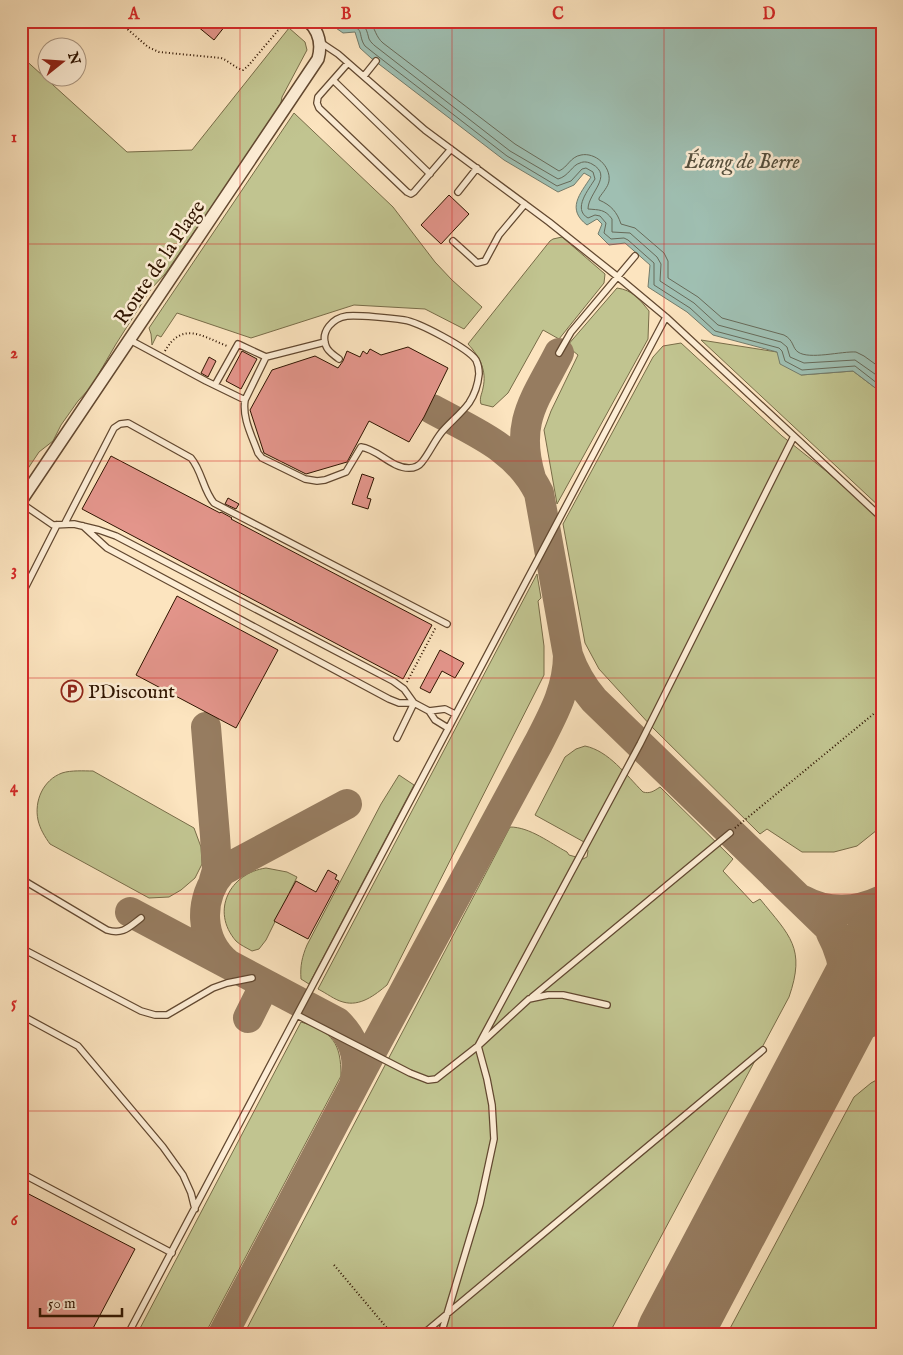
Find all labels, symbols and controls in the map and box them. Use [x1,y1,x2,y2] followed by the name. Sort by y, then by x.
[128,5,141,25] text: A
[341,5,352,25] text: B
[552,5,564,25] text: C
[763,5,776,25] text: D
[38,38,88,88] north arrow
[63,49,84,67] text: N
[11,128,17,148] text: 1
[684,148,799,176] water label: Étang de Berre
[109,196,211,330] street label: Route de la Plage
[10,344,18,364] text: 2
[11,561,17,581] text: 3
[60,679,84,703] parking icon: PDiscount
[88,680,175,705] place label: PDiscount
[10,778,19,798] text: 4
[11,994,17,1014] text: 5
[11,1211,19,1231] text: 6
[40,1285,122,1317] scale bar
[48,1294,76,1313] text: 50 m

